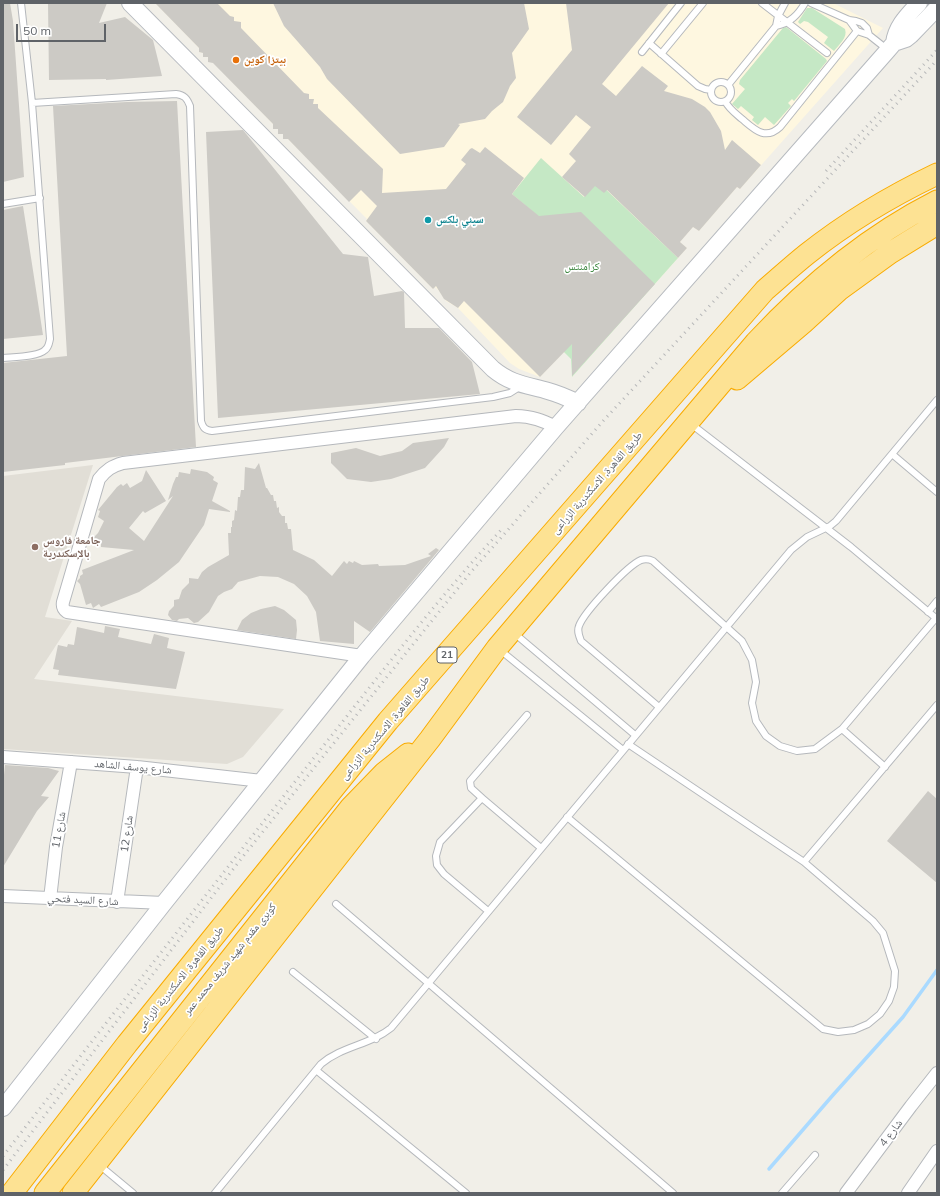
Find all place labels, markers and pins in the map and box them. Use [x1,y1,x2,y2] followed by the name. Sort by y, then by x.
[244,53,286,67] place label: بيتزا كوين
[231,55,241,65] marker: بيتزا كوين
[436,213,484,227] place label: سيني بلكس
[423,215,433,225] marker: سيني بلكس
[43,534,101,560] place label: جامعة فاروس بالإسكندرية
[30,542,40,552] marker: جامعة فاروس بالإسكندرية

